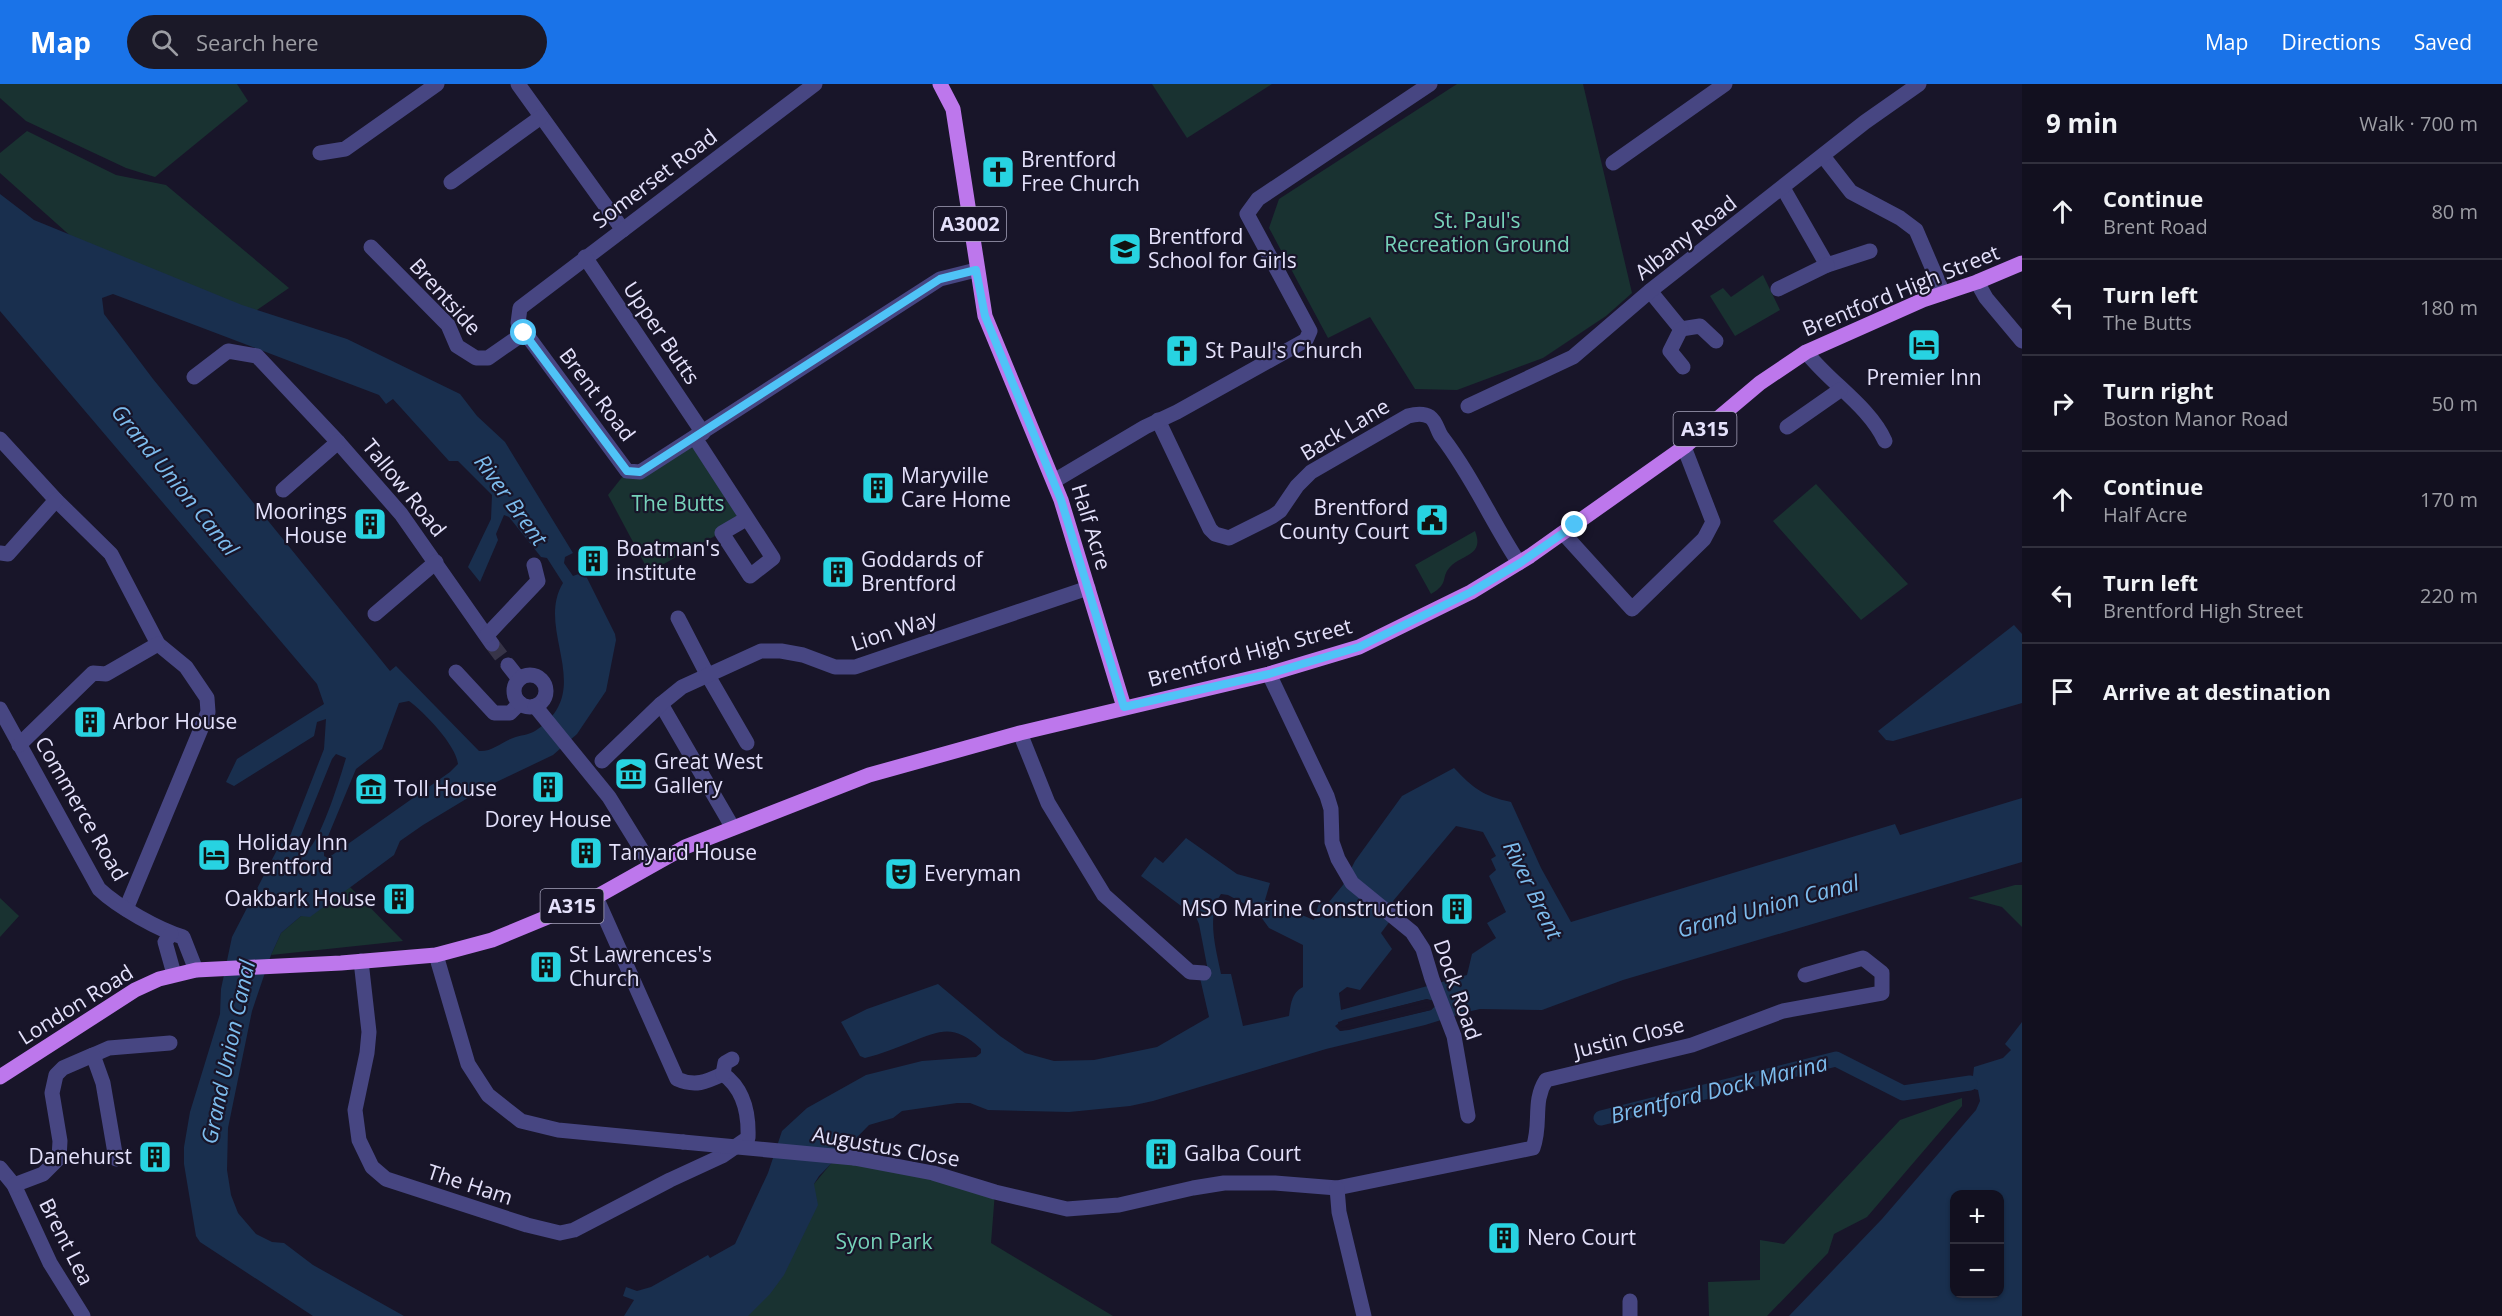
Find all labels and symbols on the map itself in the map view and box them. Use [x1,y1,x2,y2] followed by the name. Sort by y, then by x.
[587,122,722,234] street label: Somerset Road
[1021,145,1140,197] place label: Brentford Free Church
[980,154,1016,190] church icon: Brentford Free Church
[1629,189,1742,286] street label: Albany Road
[1384,206,1570,258] park label: St. Paul's Recreation Ground
[934,207,1006,241] road number: A3002
[1148,222,1297,274] place label: Brentford School for Girls
[1107,231,1143,267] school or university icon: Brentford School for Girls
[1798,238,2003,342] street label: Brentford High Street
[404,252,488,341] street label: Brentside
[617,276,707,389] street label: Upper Butts
[510,319,536,345] route start
[1906,327,1942,363] hotel icon: Premier Inn
[1164,333,1200,369] church icon: St Paul's Church
[1205,336,1363,364] place label: St Paul's Church
[554,342,642,447] street label: Brent Road
[1866,363,1982,391] place label: Premier Inn
[1295,392,1394,467] street label: Back Lane
[105,397,247,562] water label: Grand Union Canal
[1674,412,1736,446] road number: A315
[357,433,453,542] street label: Tallow Road
[468,448,556,552] water label: River Brent
[901,461,1011,513] place label: Maryville Care Home
[860,470,896,506] building icon: Maryville Care Home
[1066,480,1118,573] street label: Half Acre
[631,489,725,517] park label: The Butts
[1279,493,1409,545] place label: Brentford County Court
[255,497,347,549] place label: Moorings House
[1414,502,1450,538] public building icon: Brentford County Court
[352,506,388,542] building icon: Moorings House
[1561,511,1587,537] route end
[616,534,720,586] place label: Boatman's institute
[575,543,611,579] building icon: Boatman's institute
[861,545,985,597] place label: Goddards of Brentford
[820,554,856,590] building icon: Goddards of Brentford
[847,603,941,657] street label: Lion Way
[1145,611,1355,693] street label: Brentford High Street
[72,704,108,740] building icon: Arbor House
[113,707,237,735] place label: Arbor House
[29,731,135,886] street label: Commerce Road
[654,747,763,799] place label: Great West Gallery
[613,756,649,792] museum icon: Great West Gallery
[530,769,566,805] building icon: Dorey House
[353,771,389,807] museum icon: Toll House
[394,774,497,802] place label: Toll House
[484,805,612,833] place label: Dorey House
[237,828,348,880] place label: Holiday Inn Brentford
[568,835,604,871] building icon: Tanyard House
[1497,835,1571,945] water label: River Brent
[196,837,232,873] hotel icon: Holiday Inn Brentford
[609,838,757,866] place label: Tanyard House
[883,856,919,892] theatre icon: Everyman
[924,859,1021,887] place label: Everyman
[1673,866,1862,944] water label: Grand Union Canal
[381,881,417,917] building icon: Oakbark House
[225,884,376,912] place label: Oakbark House
[540,889,604,923] road number: A315
[1439,891,1475,927] building icon: MSO Marine Construction
[1181,894,1434,922] place label: MSO Marine Construction
[1428,936,1488,1044] street label: Dock Road
[569,940,712,992] place label: St Lawrences's Church
[528,949,564,985] building icon: St Lawrences's Church
[193,957,261,1146] water label: Grand Union Canal
[13,958,138,1051] street label: London Road
[1569,1010,1687,1065] street label: Justin Close
[1607,1047,1831,1130] water label: Brentford Dock Marina
[810,1119,962,1173] street label: Augustus Close
[1143,1136,1179,1172] building icon: Galba Court
[137,1139,173,1175] building icon: Danehurst
[1184,1139,1301,1167] place label: Galba Court
[29,1142,132,1170] place label: Danehurst
[424,1157,517,1211] street label: The Ham
[33,1193,101,1290] street label: Brent Lea
[1486,1220,1522,1256] building icon: Nero Court
[1527,1223,1636,1251] place label: Nero Court
[836,1227,932,1255] park label: Syon Park

